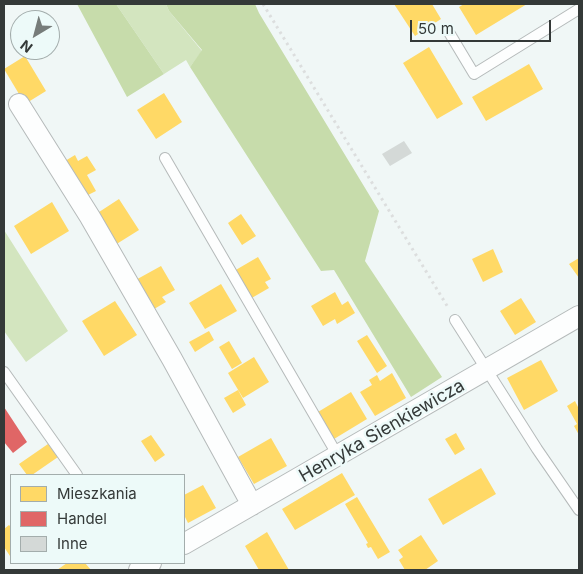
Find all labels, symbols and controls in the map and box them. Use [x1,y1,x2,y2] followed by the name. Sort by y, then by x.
[10,10,60,60] north arrow
[413,10,554,42] scale bar
[418,19,454,38] text: 50 m
[17,37,36,57] text: N
[295,375,469,487] street label: Henryka Sienkiewicza
[10,474,185,564] legend
[57,484,137,503] text: Mieszkania
[57,509,107,528] text: Handel
[57,534,88,553] text: Inne

